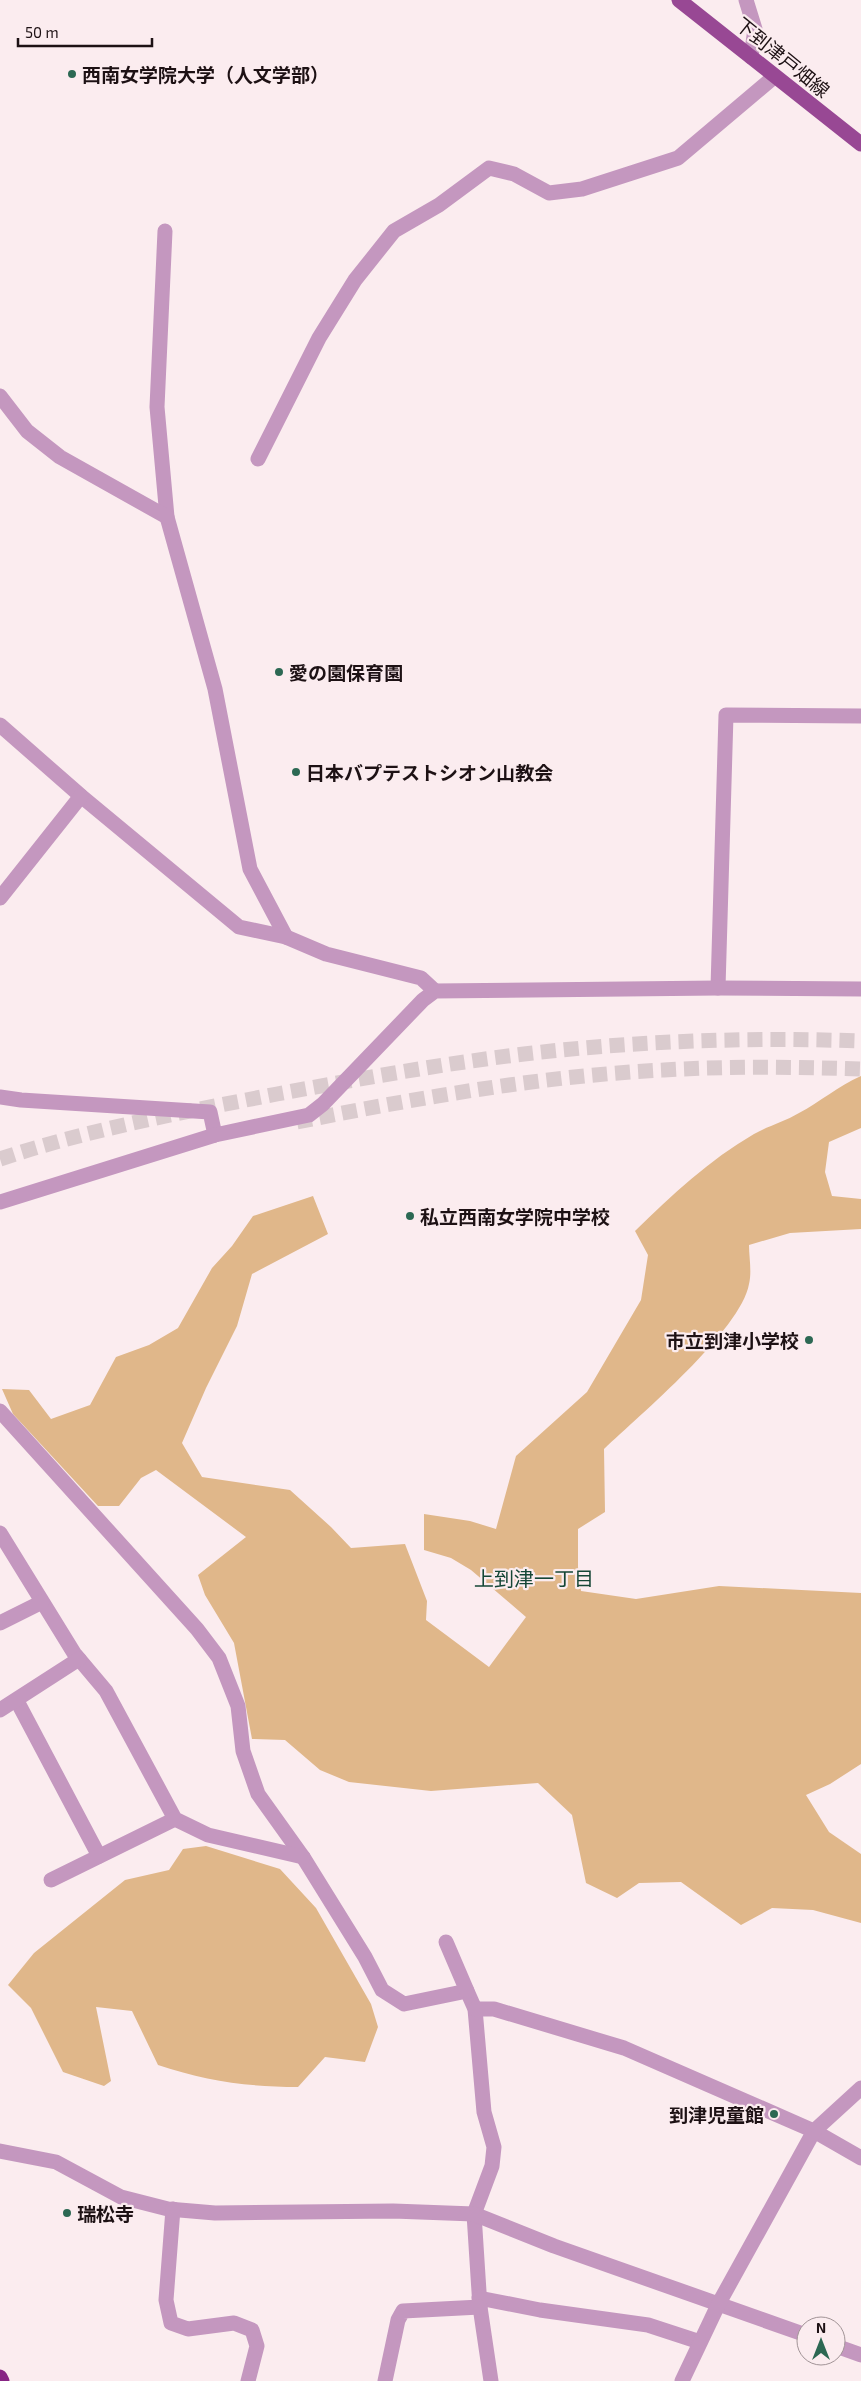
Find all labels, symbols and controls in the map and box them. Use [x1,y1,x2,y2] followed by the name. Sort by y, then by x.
[731,12,835,102] street label: 下到津戸畑線
[18,15,151,47] scale bar
[25,23,59,41] text: 50 m
[82,63,329,86] place label: 西南女学院大学（人文学部）
[66,68,78,80] marker: 西南女学院大学（人文学部）
[289,661,403,684] place label: 愛の園保育園
[273,666,285,678] marker: 愛の園保育園
[306,761,553,784] place label: 日本バプテストシオン山教会
[290,766,302,778] marker: 日本バプテストシオン山教会
[420,1205,610,1228] place label: 私立西南女学院中学校
[404,1210,416,1222] marker: 私立西南女学院中学校
[666,1329,799,1352] place label: 市立到津小学校
[803,1334,815,1346] marker: 市立到津小学校
[474,1566,594,1590] district label: 上到津一丁目
[669,2103,764,2126] place label: 到津児童館
[768,2108,780,2120] marker: 到津児童館
[77,2202,134,2225] place label: 瑞松寺
[61,2207,73,2219] marker: 瑞松寺
[796,2316,846,2366] north arrow
[816,2319,826,2336] text: N

